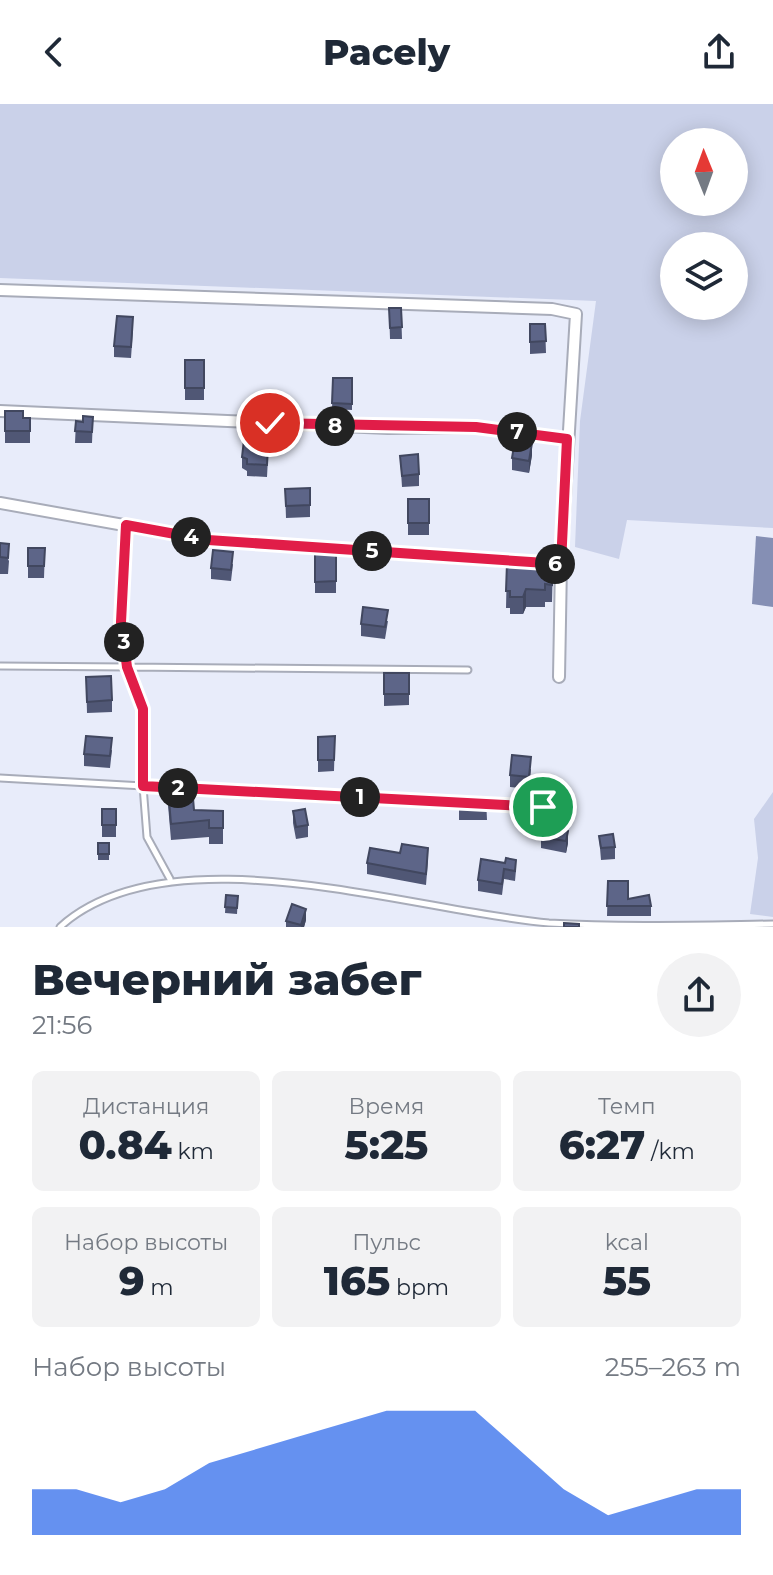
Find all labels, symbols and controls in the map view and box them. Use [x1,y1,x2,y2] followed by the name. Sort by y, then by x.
[32,30,76,74] icon: back
[323,30,450,74] text: Pacely
[697,30,741,74] icon: share
[660,128,748,216] north arrow
[660,128,748,320] map controls
[660,232,748,320] button: layers
[236,389,304,457] pin
[248,401,292,445] icon: check
[315,406,355,446] pin: 8
[328,412,342,439] text: 8
[497,412,537,452] pin: 7
[510,418,524,445] text: 7
[171,517,211,557] pin: 4
[183,523,199,550] text: 4
[352,531,392,571] pin: 5
[365,537,379,564] text: 5
[535,544,575,584] pin: 6
[548,550,562,577] text: 6
[104,622,144,662] pin: 3
[117,628,131,655] text: 3
[158,768,198,808] pin: 2
[509,773,577,841] pin
[172,774,184,801] text: 2
[340,777,380,817] pin: 1
[356,783,364,810] text: 1
[521,785,565,829] icon: arrive
[32,952,422,1006] text: Вечерний забег
[657,953,741,1037] button: share
[32,1009,92,1041] text: 21:56
[83,1093,209,1120] text: Дистанция
[349,1093,424,1120] text: Время
[598,1093,656,1120] text: Темп
[78,1120,172,1169] text: 0.84
[345,1120,428,1169] text: 5:25
[559,1120,645,1169] text: 6:27
[172,1138,214,1165] text: km
[645,1138,695,1165] text: /km
[64,1229,228,1256] text: Набор высоты
[352,1229,421,1256] text: Пульс
[605,1229,649,1256] text: kcal
[119,1256,145,1305] text: 9
[324,1256,390,1305] text: 165
[603,1256,651,1305] text: 55
[145,1274,174,1301] text: m
[390,1274,449,1301] text: bpm
[32,1351,226,1383] text: Набор высоты
[605,1351,741,1383] text: 255–263 m

